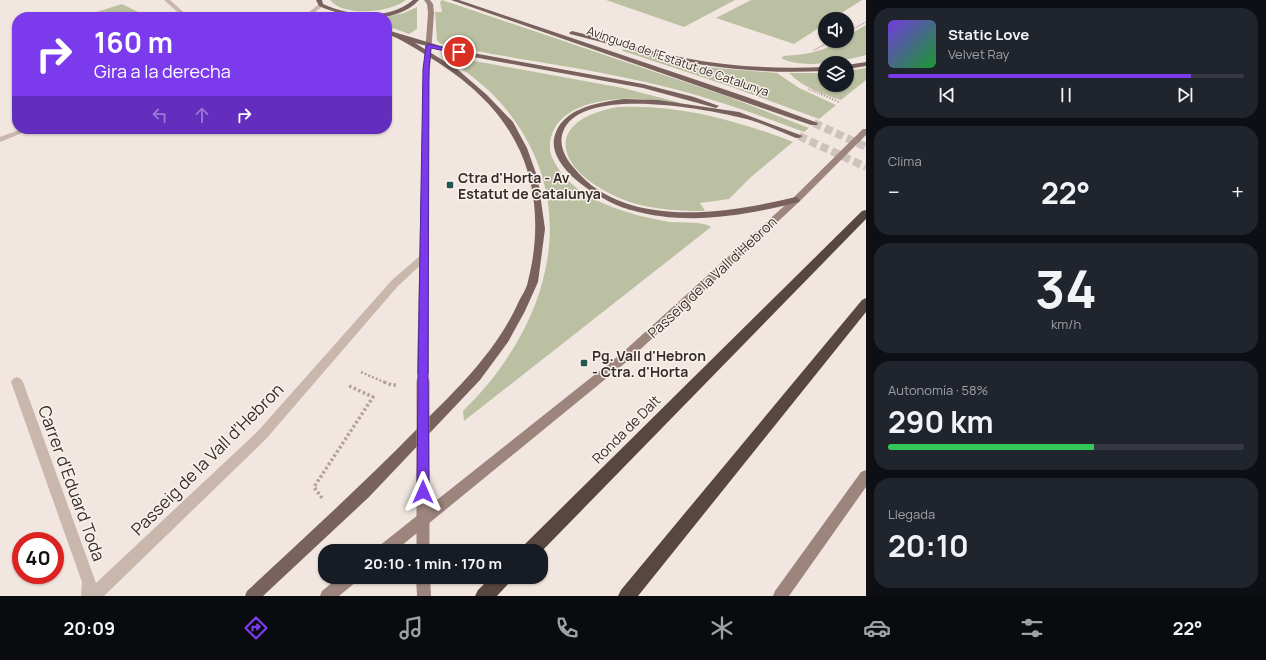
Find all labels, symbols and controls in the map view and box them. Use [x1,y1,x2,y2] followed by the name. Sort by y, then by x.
[818,12,854,92] map controls
[818,12,854,48] button: sound
[585,22,771,100] street label: Avinguda de l'Estatut de Catalunya
[94,23,173,61] text: 160 m
[948,24,1029,45] text: Static Love
[28,28,80,80] icon: right
[442,35,476,69] pin
[448,41,470,63] icon: arrive
[948,45,1009,63] text: Velvet Ray
[818,56,854,92] button: layers
[94,59,231,83] text: Gira a la derecha
[936,84,958,106] icon: previous
[1055,84,1077,106] icon: pause
[1174,84,1196,106] icon: next
[149,104,171,126] icon: left
[191,104,213,126] icon: ahead
[233,104,255,126] icon: right
[888,152,922,170] text: Clima
[458,168,601,203] place label: Ctra d'Horta - Av Estatut de Catalunya
[1041,172,1090,213] text: 22°
[888,177,900,207] text: −
[1231,177,1244,207] text: +
[445,180,455,190] marker: Ctra d'Horta - Av Estatut de Catalunya
[643,212,781,342] street label: Passeig de la Vall d'Hebron
[1035,253,1097,324] text: 34
[1051,315,1081,333] text: km/h
[592,346,706,381] place label: Pg. Vall d'Hebron - Ctra. d'Horta
[579,358,589,368] marker: Pg. Vall d'Hebron - Ctra. d'Horta
[126,378,288,540] street label: Passeig de la Vall d'Hebron
[888,381,988,399] text: Autonomía · 58%
[588,390,665,467] street label: Ronda de Dalt
[888,401,993,442] text: 290 km
[33,402,111,564] street label: Carrer d'Eduard Toda
[402,471,444,513] position arrow
[888,505,935,523] text: Llegada
[888,525,969,566] text: 20:10
[12,532,64,584] speed limit sign: 40
[364,553,502,574] text: 20:10 · 1 min · 170 m
[242,614,270,642] icon: directions
[397,614,425,642] icon: music
[553,614,581,642] icon: phone
[708,614,736,642] icon: climate
[863,614,891,642] icon: car
[1018,614,1046,642] icon: filters
[64,616,115,640] text: 20:09
[1173,616,1202,640] text: 22°

